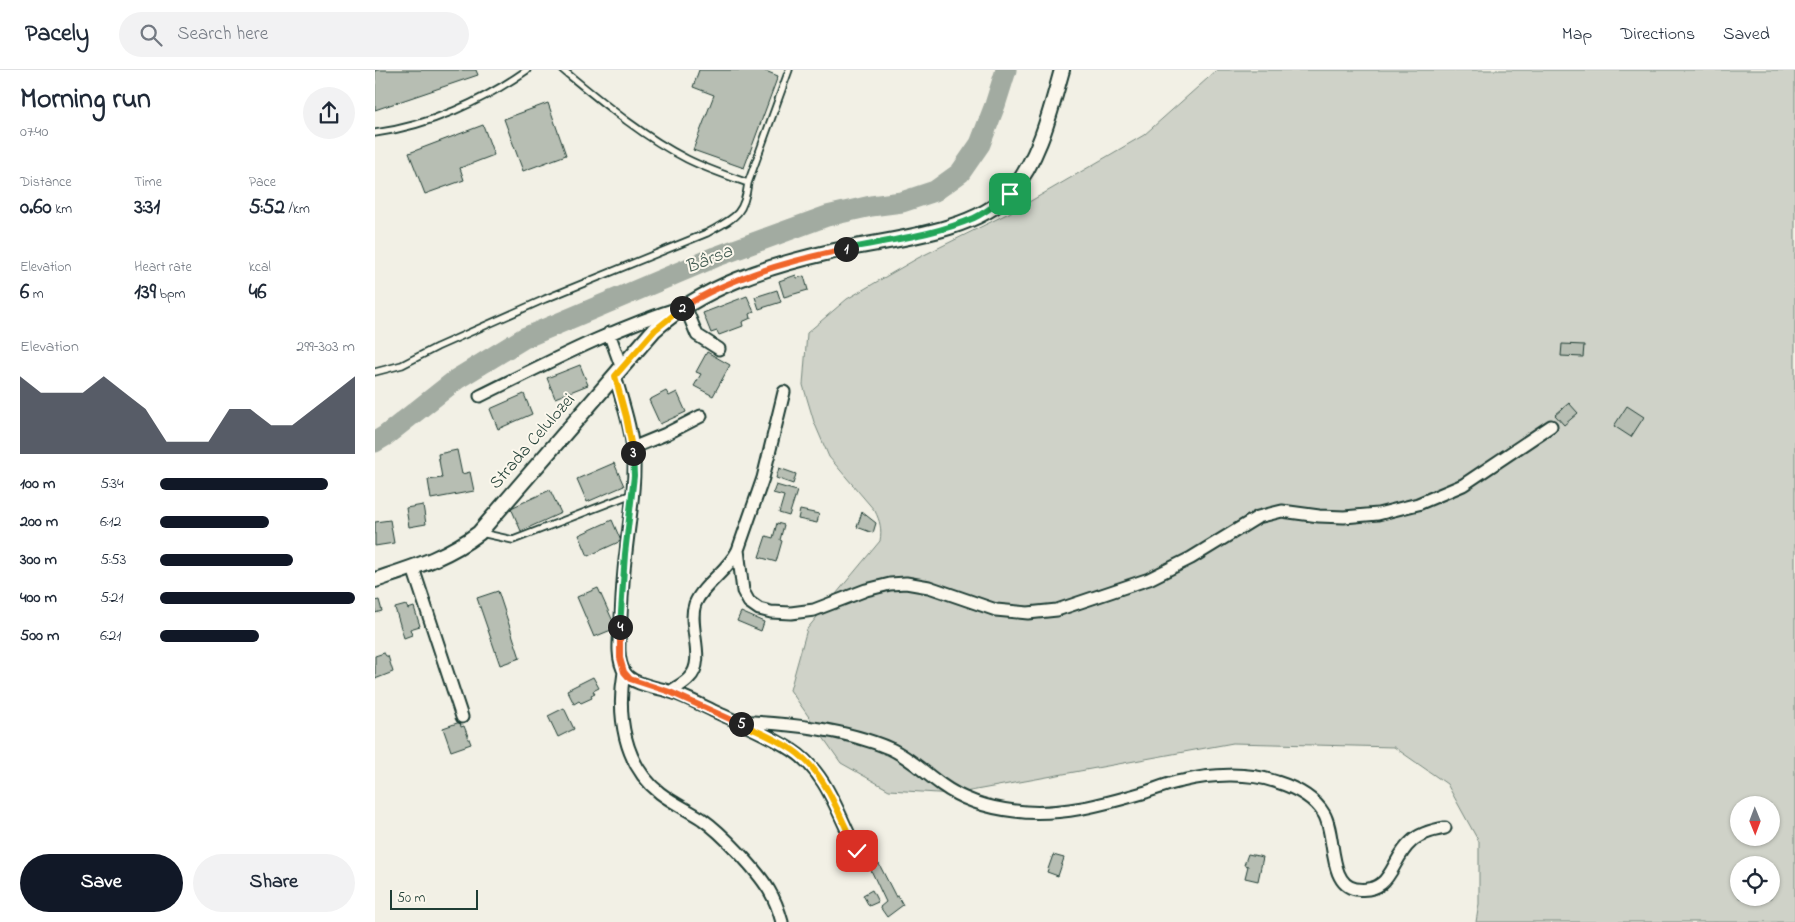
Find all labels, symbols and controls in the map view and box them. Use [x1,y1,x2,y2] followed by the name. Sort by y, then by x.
[119,12,469,57] search box
[25,17,89,52] text: Pacely
[137,21,165,49] icon: search
[177,21,268,48] text: Search here
[1562,22,1592,48] text: Map
[1620,22,1695,48] text: Directions
[1723,22,1770,48] text: Saved
[20,80,151,121] text: Morning run
[303,87,355,139] button: share
[20,120,48,144] text: 07:40
[20,172,72,193] text: Distance
[134,172,162,193] text: Time
[249,172,276,193] text: Pace
[989,173,1031,215] pin
[996,180,1024,208] icon: arrive
[20,193,52,223] text: 0.60
[134,193,160,223] text: 3:31
[249,193,285,223] text: 5:52
[52,199,72,220] text: km
[285,199,310,220] text: /km
[833,236,859,262] pin: 1
[681,238,737,282] water label: Bârsa
[844,239,849,260] text: 1
[20,257,71,278] text: Elevation
[134,257,192,278] text: Heart rate
[249,257,271,278] text: kcal
[20,278,29,308] text: 6
[134,278,156,308] text: 139
[249,278,267,308] text: 46
[29,284,44,305] text: m
[156,284,185,305] text: bpm
[669,296,695,320] pin: 2
[679,298,686,319] text: 2
[20,335,79,359] text: Elevation
[296,335,355,359] text: 299–303 m
[484,388,582,496] street label: Strada Celulozei
[621,440,645,466] pin: 3
[631,443,636,464] text: 3
[20,472,55,496] text: 100 m
[100,472,124,496] text: 5:34
[20,510,58,534] text: 200 m
[100,510,121,534] text: 6:12
[20,548,57,572] text: 300 m
[100,548,126,572] text: 5:53
[20,586,57,610] text: 400 m
[100,586,124,610] text: 5:21
[607,614,633,640] pin: 4
[618,617,623,638] text: 4
[20,624,59,648] text: 500 m
[100,624,121,648] text: 6:21
[729,712,753,736] pin: 5
[737,714,746,735] text: 5
[1730,796,1780,846] north arrow
[1730,796,1780,906] map controls
[836,830,878,872] pin
[843,837,871,865] icon: check
[20,854,183,912] button: Save
[193,854,355,912] button: Share
[1730,856,1780,906] button: locate
[390,887,477,910] scale bar
[397,888,425,909] text: 50 m

